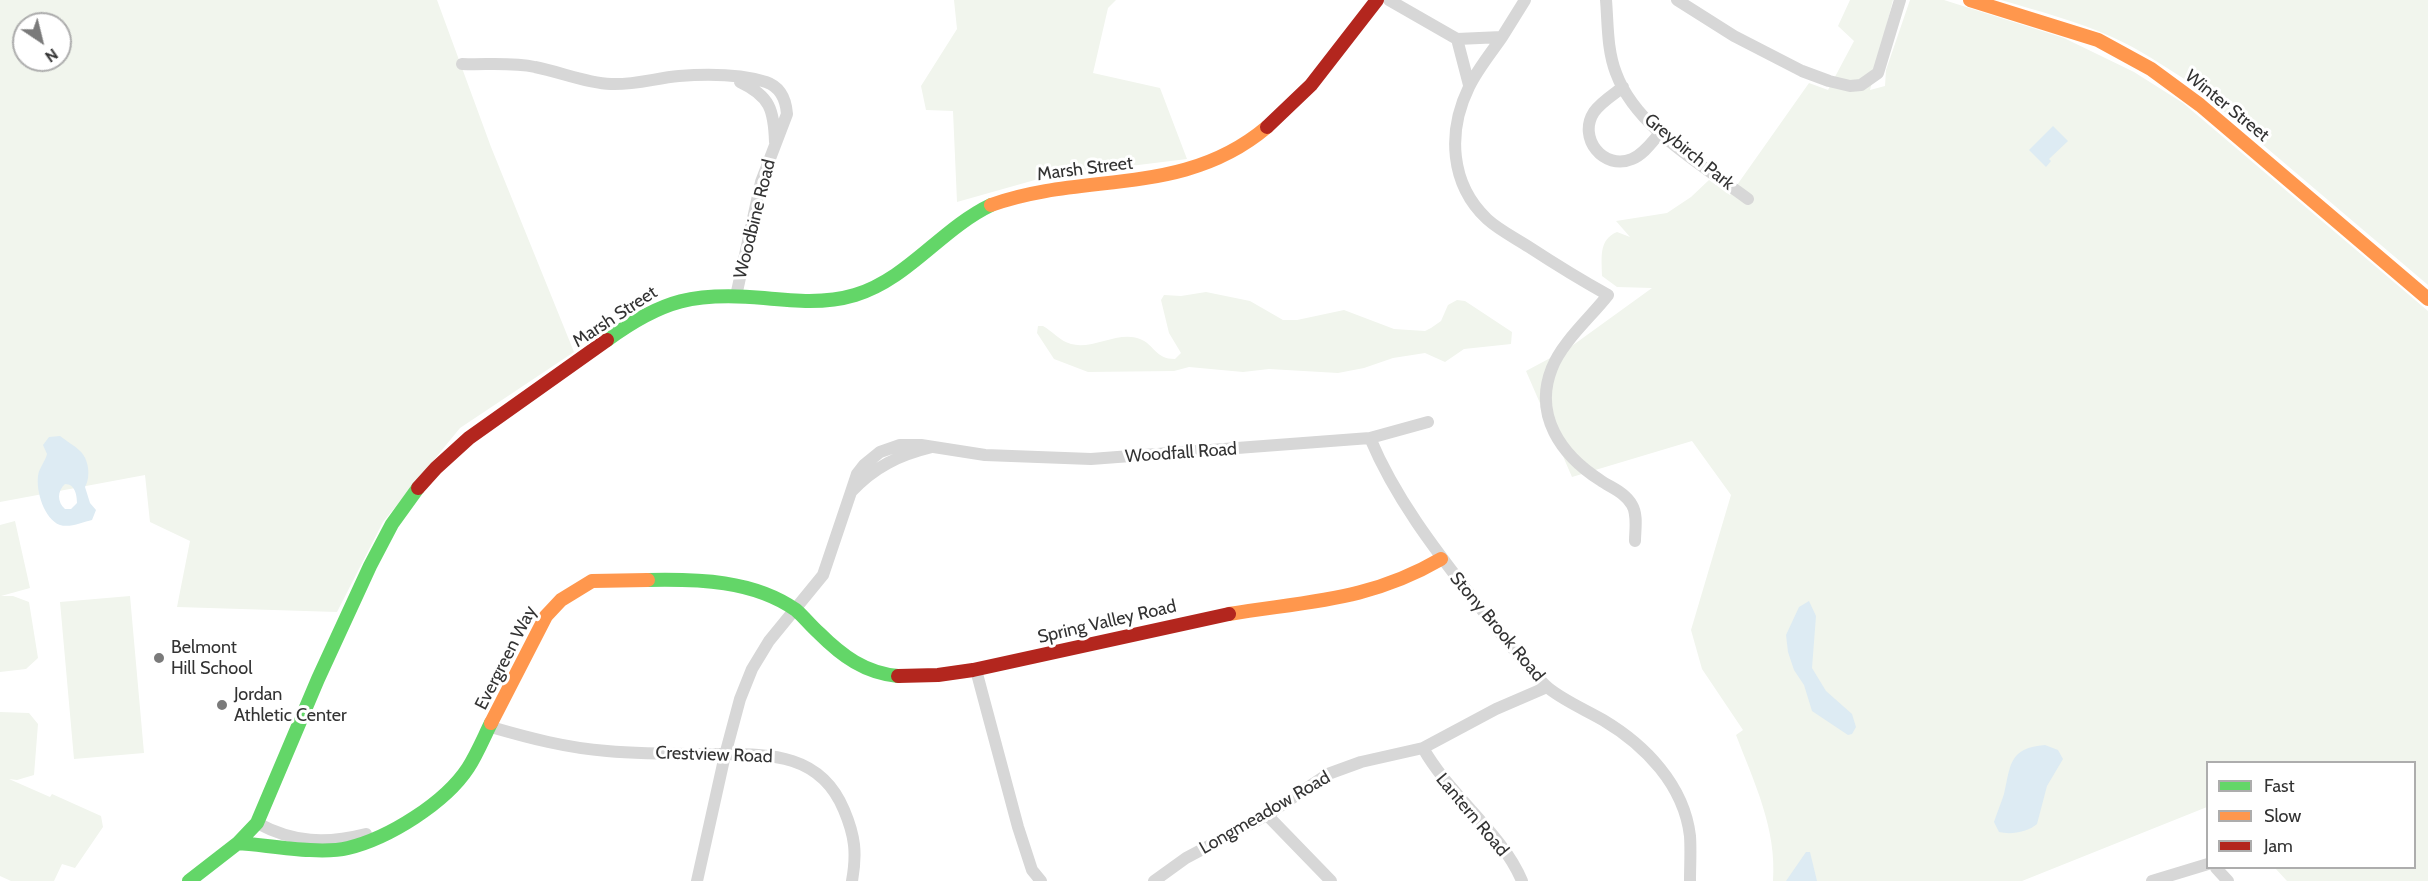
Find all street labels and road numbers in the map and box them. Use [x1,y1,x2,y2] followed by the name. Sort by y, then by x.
[2181,66,2273,146] street label: Winter Street
[1640,109,1738,195] street label: Greybirch Park
[1036,152,1134,186] street label: Marsh Street
[730,157,780,281] street label: Woodbine Road
[569,282,661,352] street label: Marsh Street
[1124,438,1238,468] street label: Woodfall Road
[1445,568,1549,686] street label: Stony Brook Road
[1036,596,1178,648] street label: Spring Valley Road
[471,602,541,714] street label: Evergreen Way
[655,742,773,768] street label: Crestview Road
[1196,767,1334,859] street label: Longmeadow Road
[1431,769,1513,861] street label: Lantern Road

